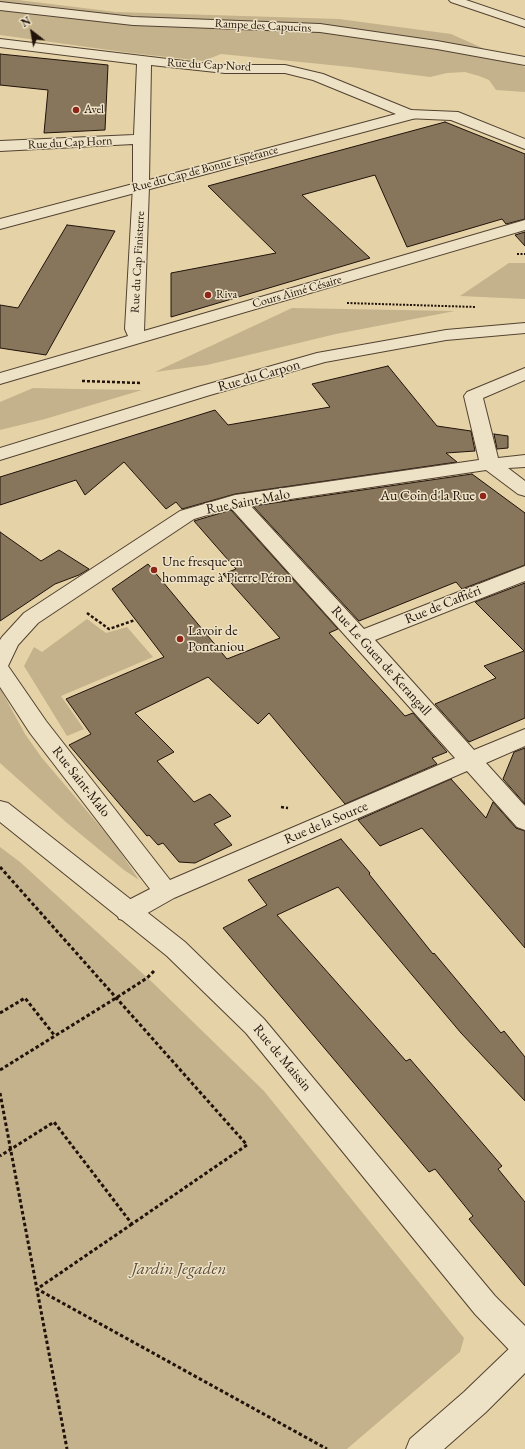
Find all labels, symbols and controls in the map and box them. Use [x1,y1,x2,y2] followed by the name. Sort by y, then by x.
[12,12,52,52] north arrow
[18,13,33,30] text: N
[214,16,312,36] street label: Rampe des Capucins
[167,56,251,74] street label: Rue du Cap Nord
[84,103,104,117] place label: Avel
[71,105,81,115] marker: Avel
[27,134,113,152] street label: Rue du Cap Horn
[130,143,280,195] street label: Rue du Cap de Bonne Espérance
[128,211,148,313] street label: Rue du Cap Finisterre
[251,272,343,312] street label: Cours Aimé Césaire
[216,288,237,302] place label: Riva
[203,290,213,300] marker: Riva
[216,356,302,396] street label: Rue du Carpon
[205,486,291,518] street label: Rue Saint-Malo
[380,488,475,504] place label: Au Coin d'la Rue
[478,491,488,501] marker: Au Coin d'la Rue
[162,554,292,586] place label: Une fresque en hommage à Pierre Péron
[149,565,159,575] marker: Une fresque en hommage à Pierre Péron
[402,582,484,628] street label: Rue de Caffiéri
[327,603,435,719] street label: Rue Le Guen de Kerangall
[188,623,244,656] place label: Lavoir de Pontaniou
[175,634,185,644] marker: Lavoir de Pontaniou
[48,743,114,821] street label: Rue Saint-Malo
[282,798,370,848] street label: Rue de la Source
[249,1021,315,1095] street label: Rue de Maissin
[132,1259,226,1279] park label: Jardin Jegaden

